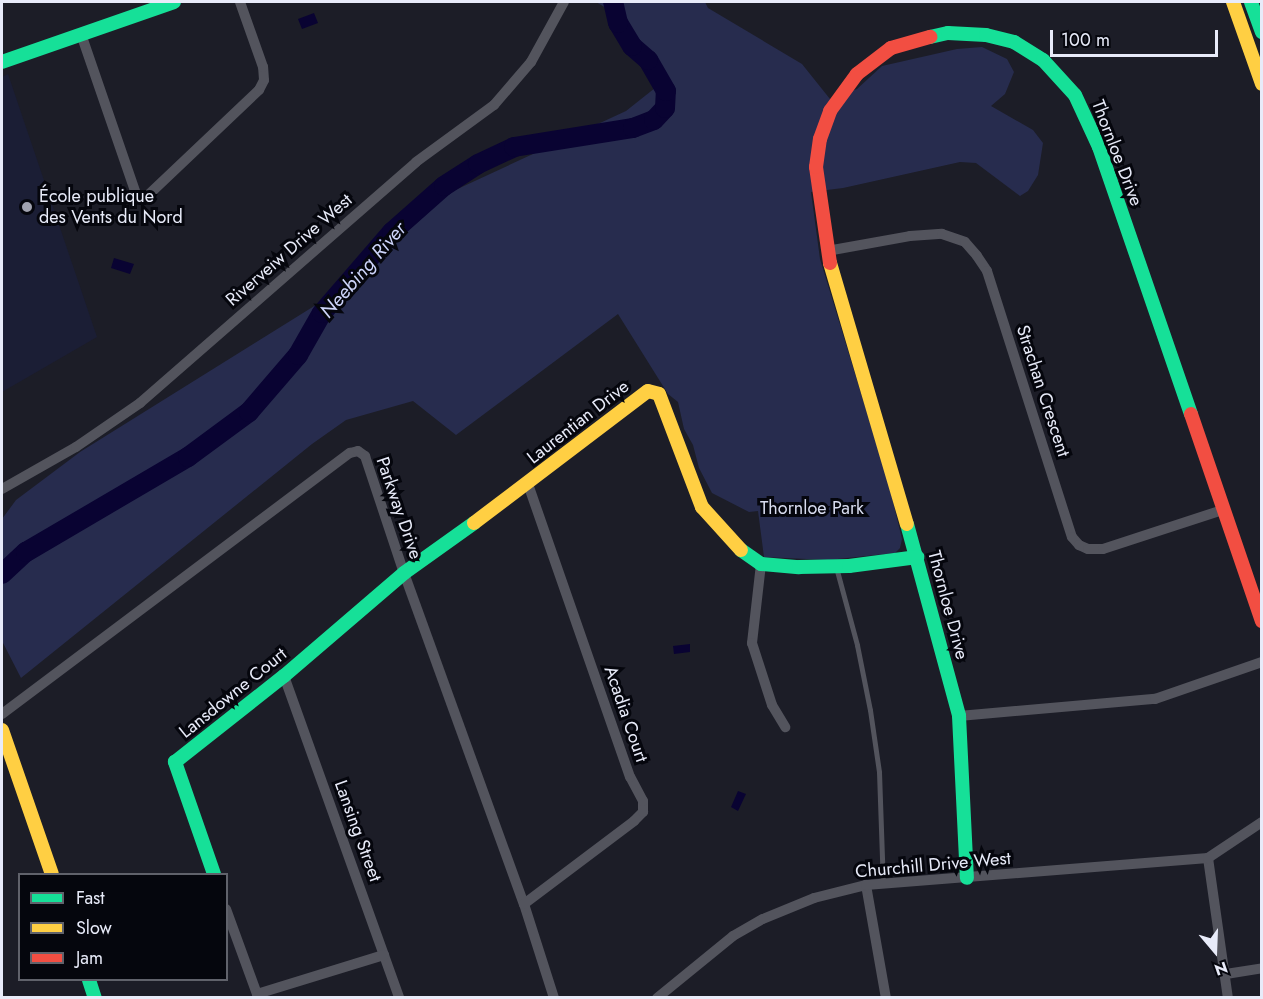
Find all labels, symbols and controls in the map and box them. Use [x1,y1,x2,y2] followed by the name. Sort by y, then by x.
[1053,18,1221,56] scale bar
[1061,27,1110,53] text: 100 m
[1087,97,1147,209] street label: Thornloe Drive
[39,186,183,228] place label: École publique des Vents du Nord
[221,189,357,311] street label: Riverveiw Drive West
[20,200,34,214] marker: École publique des Vents du Nord
[315,217,411,323] water label: Neebing River
[1012,323,1074,459] street label: Strachan Crescent
[523,376,633,468] street label: Laurentian Drive
[371,454,427,562] street label: Parkway Drive
[760,497,864,519] park label: Thornloe Park
[923,548,973,662] street label: Thornloe Drive
[175,643,291,743] street label: Lansdowne Court
[599,663,653,765] street label: Acadia Court
[330,777,386,885] street label: Lansing Street
[854,847,1012,883] street label: Churchill Drive West
[18,873,228,981] legend
[76,885,105,911] text: Fast
[76,915,112,941] text: Slow
[1185,921,1245,981] north arrow
[76,945,103,971] text: Jam
[1211,956,1231,981] text: N

